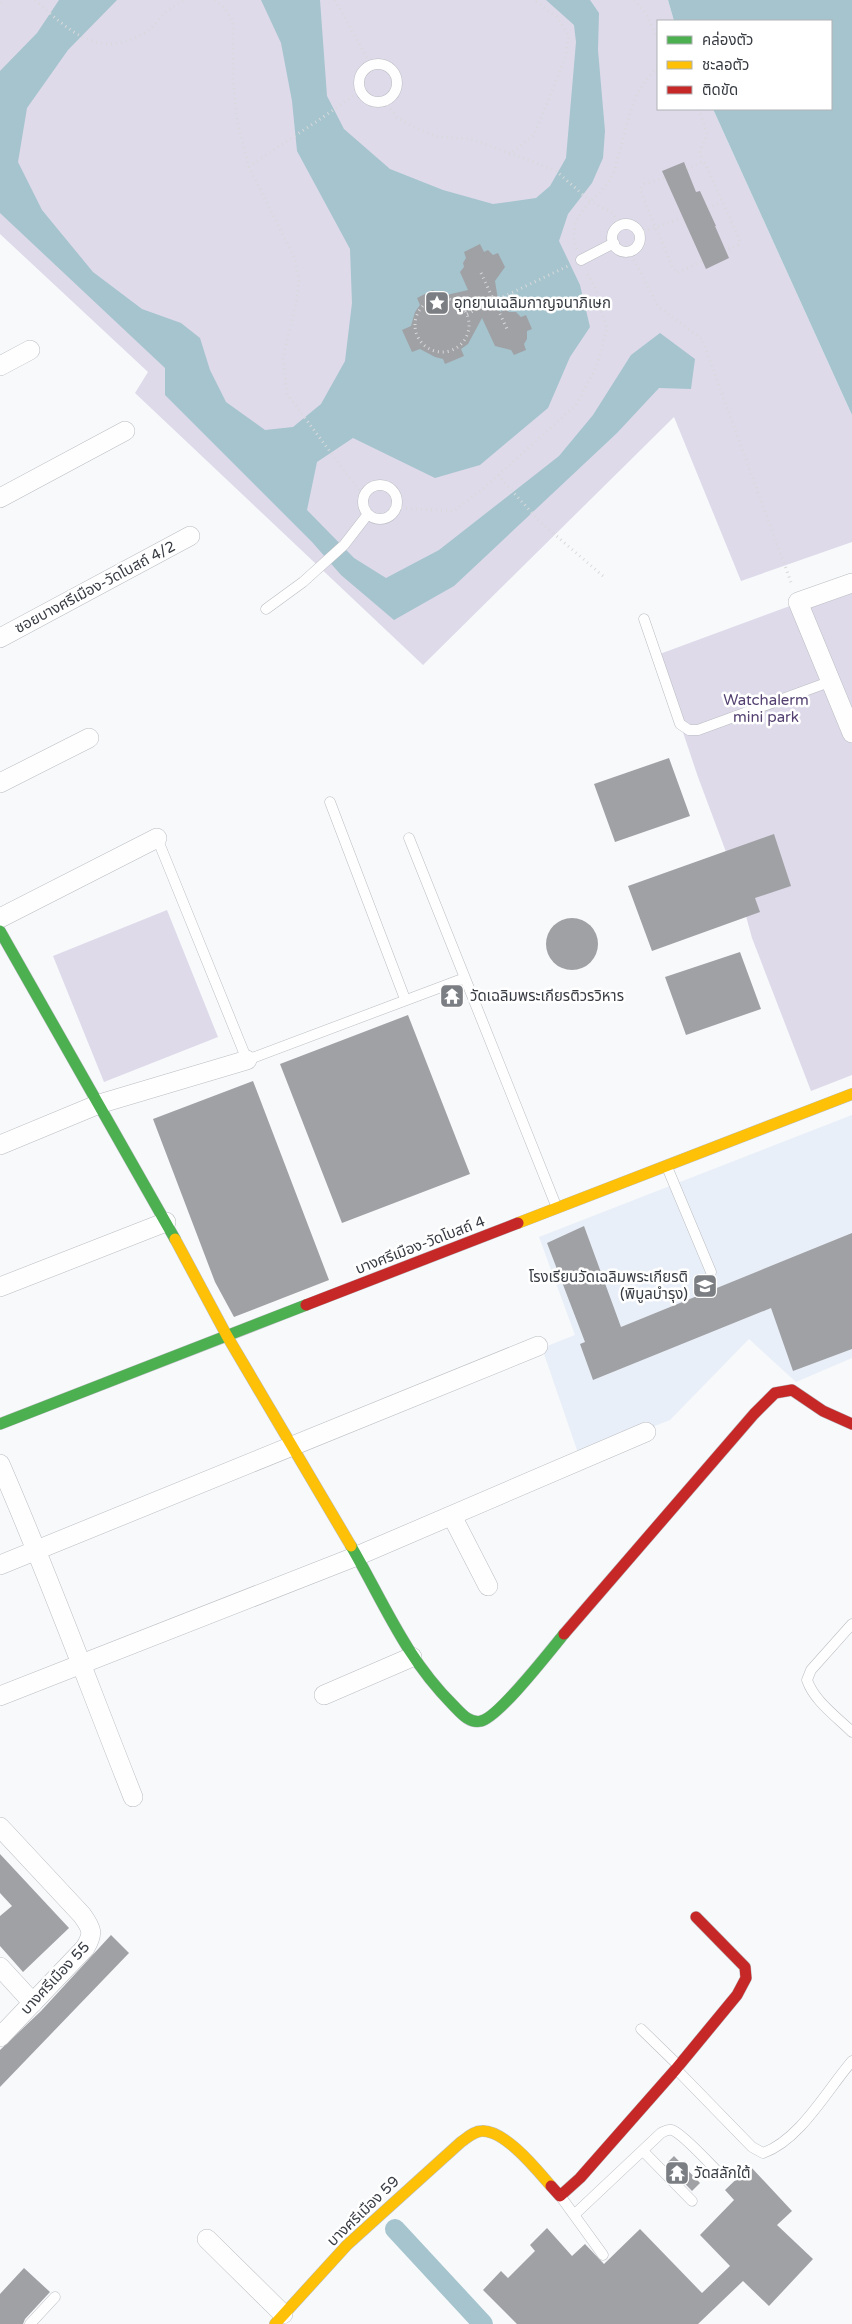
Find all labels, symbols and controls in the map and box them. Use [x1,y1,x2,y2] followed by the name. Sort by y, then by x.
[657,20,832,110] legend
[702,31,753,49] text: คล่องตัว
[702,56,749,74] text: ชะลอตัว
[702,81,738,99] text: ติดขัด
[424,290,450,316] place icon: อุทยานเฉลิมกาญจนาภิเษก
[454,294,611,312] place label: อุทยานเฉลิมกาญจนาภิเษก
[12,537,178,637] street label: ซอยบางศรีเมือง-วัดโบสถ์ 4/2
[723,691,809,726] park label: Watchalerm mini park
[439,983,465,1009] temple icon: วัดเฉลิมพระเกียรติวรวิหาร
[470,987,624,1005] place label: วัดเฉลิมพระเกียรติวรวิหาร
[353,1212,487,1278] street label: บางศรีเมือง-วัดโบสถ์ 4
[529,1268,688,1303] place label: โรงเรียนวัดเฉลิมพระเกียรติ (พิบูลบำรุง)
[692,1273,718,1299] school or university icon: โรงเรียนวัดเฉลิมพระเกียรติ (พิบูลบำรุง)
[17,1938,93,2018] street label: บางศรีเมือง 55
[664,2160,690,2186] temple icon: วัดสลักใต้
[694,2164,751,2182] place label: วัดสลักใต้
[323,2172,403,2250] street label: บางศรีเมือง 59

